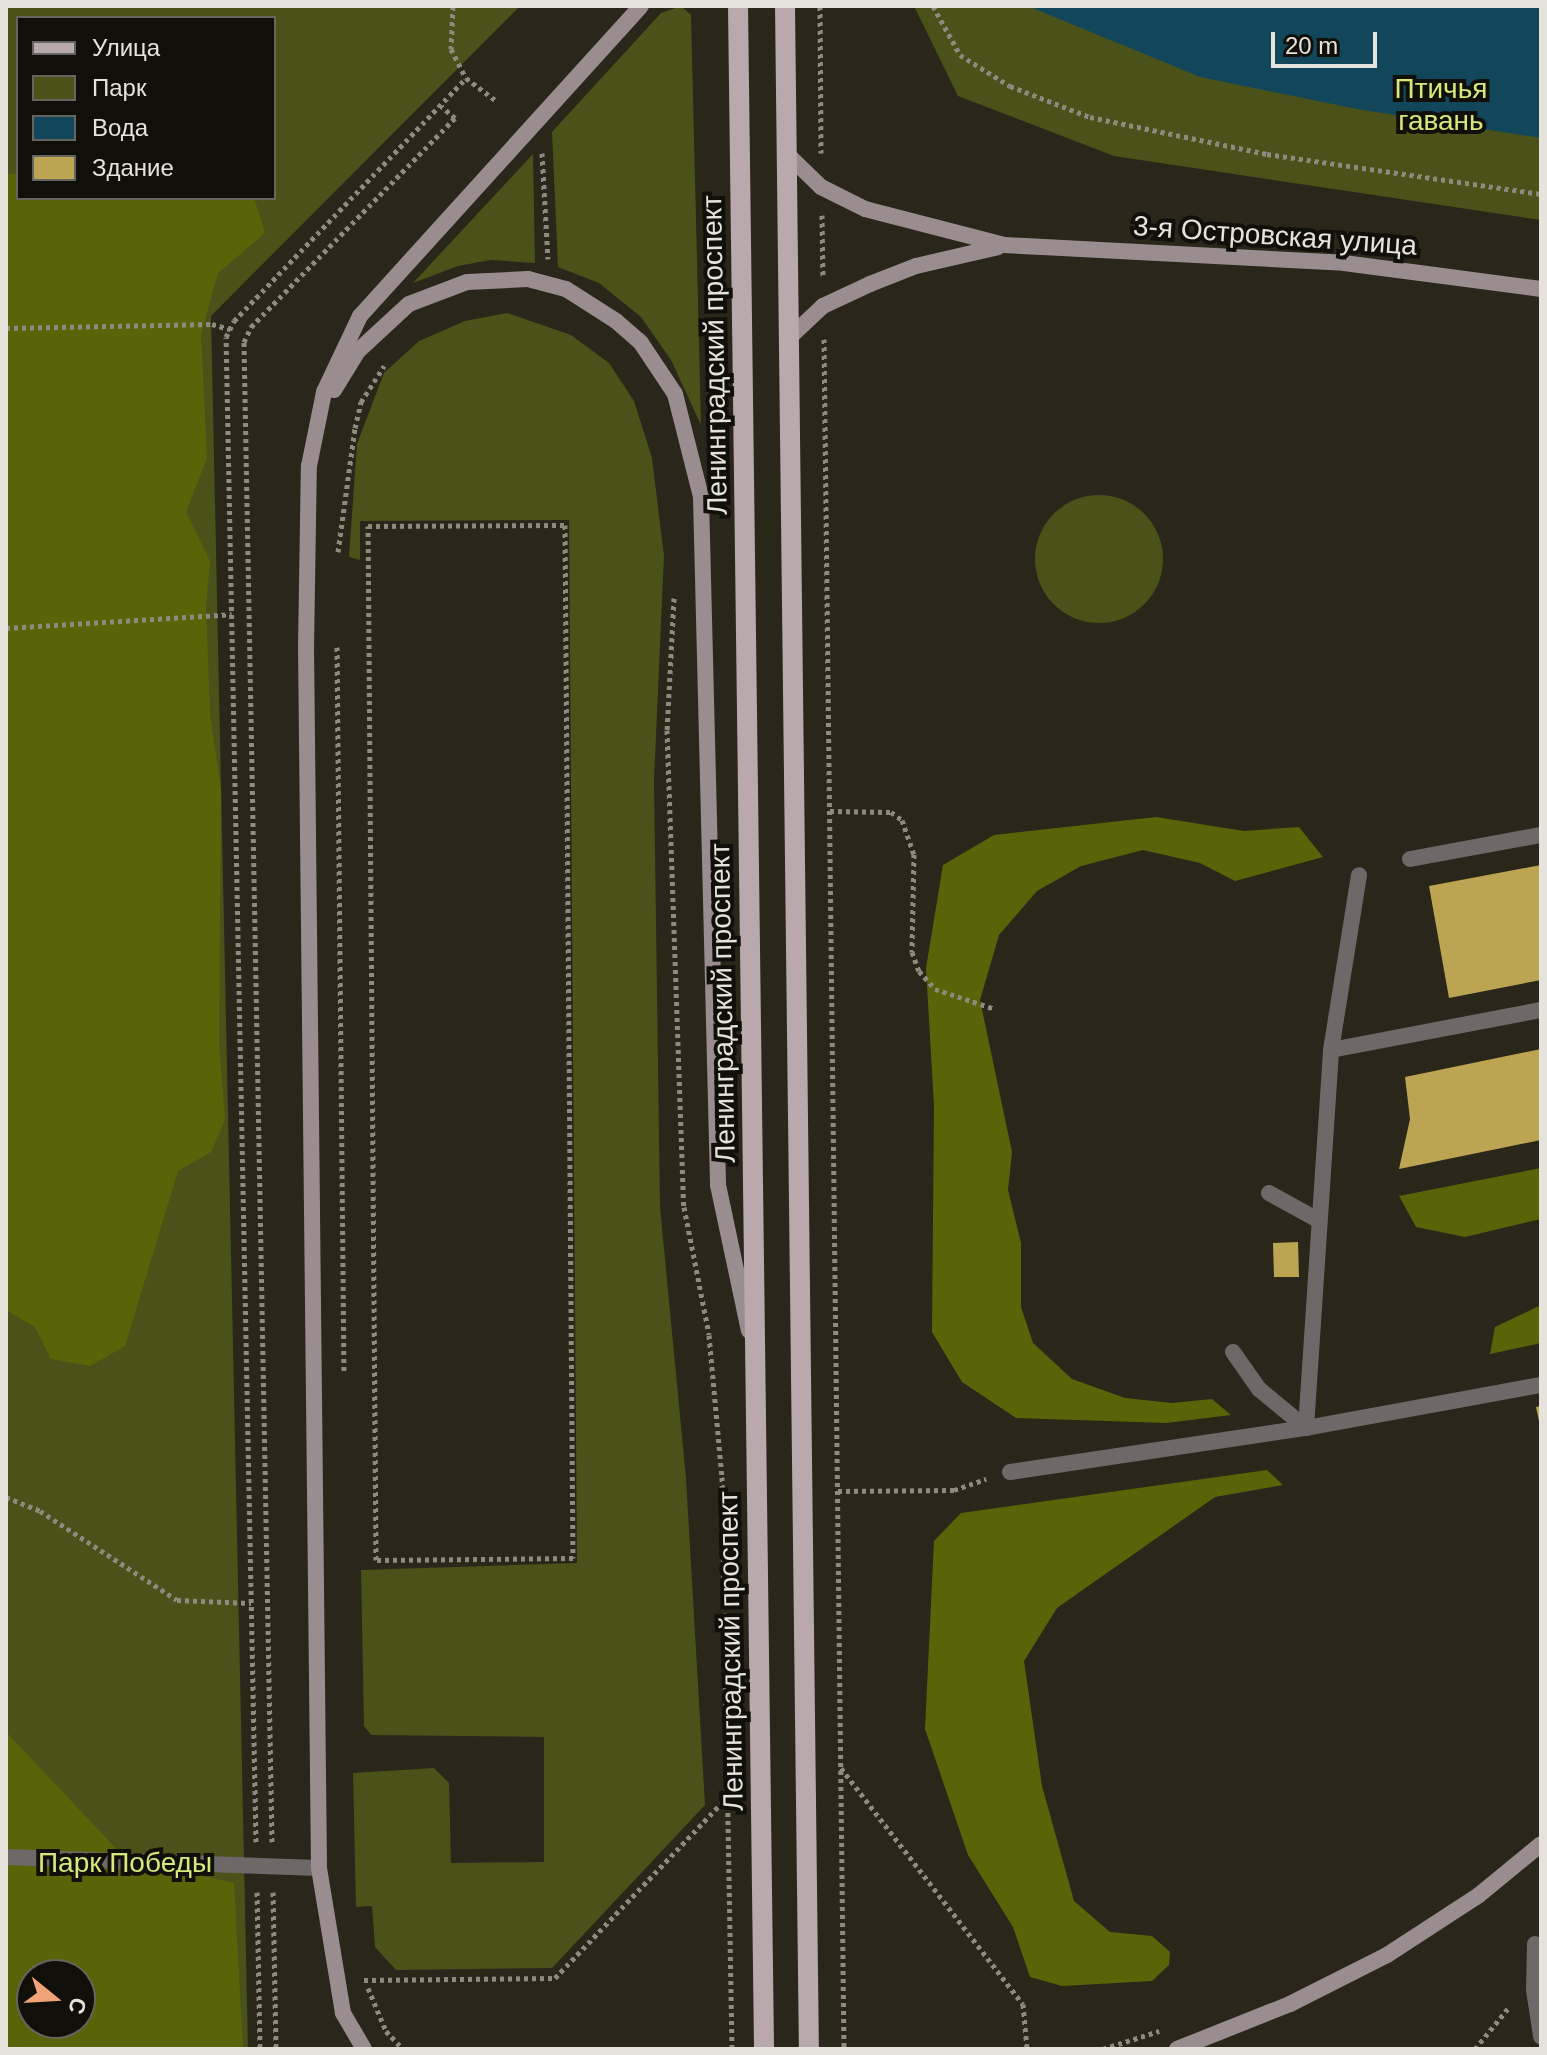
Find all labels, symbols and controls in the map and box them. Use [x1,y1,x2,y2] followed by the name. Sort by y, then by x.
[16,16,276,200] legend
[1275,16,1381,66] scale bar
[1285,32,1338,59] text: 20 m
[92,34,160,61] text: Улица
[1395,72,1487,138] park label: Птичья гавань
[92,74,146,101] text: Парк
[92,114,148,141] text: Вода
[92,154,174,181] text: Здание
[695,195,735,515] street label: Ленинградский проспект
[1132,209,1418,263] street label: 3-я Островская улица
[703,843,743,1163] street label: Ленинградский проспект
[711,1491,751,1811] street label: Ленинградский проспект
[38,1846,212,1880] park label: Парк Победы
[16,1959,96,2039] north arrow
[63,1995,92,2017] text: С

